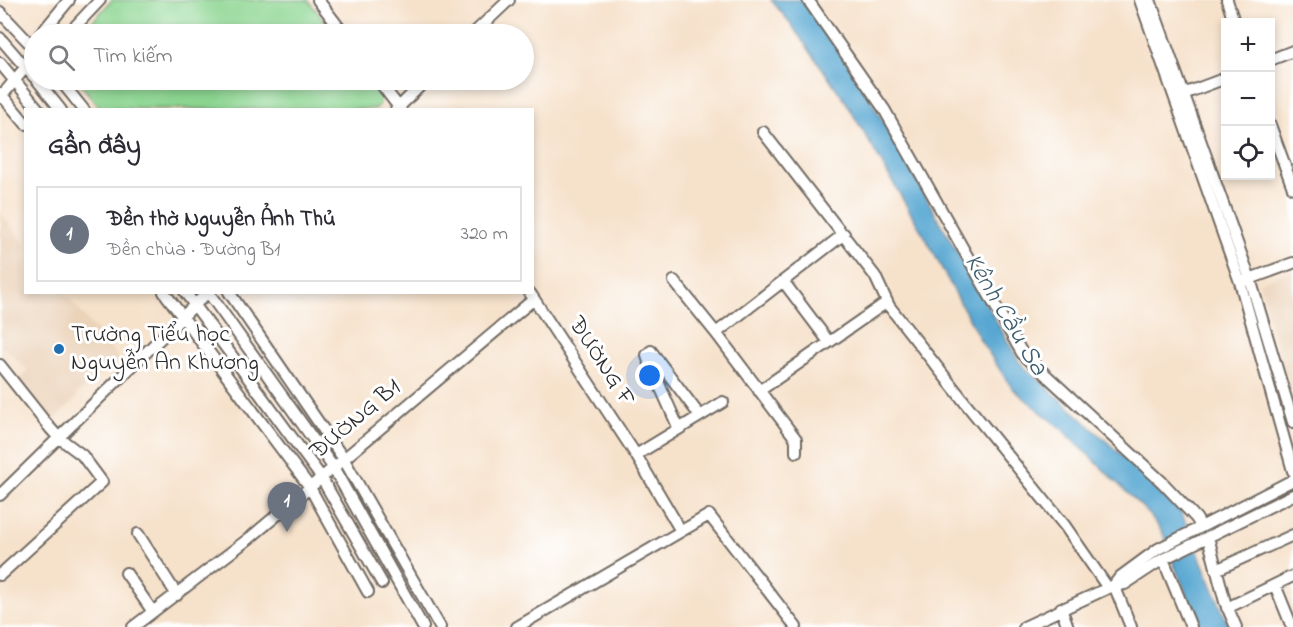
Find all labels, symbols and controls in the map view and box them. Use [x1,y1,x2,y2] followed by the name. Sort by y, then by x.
[1221,18,1275,180] map controls
[1221,18,1275,72] button: +
[24,24,534,90] search box
[45,41,78,74] icon: search
[93,41,173,73] text: Tìm kiếm
[1221,72,1275,126] button: −
[1221,126,1275,180] button: locate
[48,128,141,166] text: Gần đây
[107,204,335,236] text: Đền thờ Nguyễn Ảnh Thủ
[66,220,73,249] text: 1
[461,220,508,249] text: 320 m
[107,236,280,265] text: Đền chùa · Đường B1
[954,247,1057,384] water label: Kênh Cầu Sa
[558,309,644,414] street label: ĐƯỜNG F
[71,318,259,382] place label: Trường Tiểu học Nguyễn An Khương
[52,342,66,356] marker: Trường Tiểu học Nguyễn An Khương
[635,361,664,390] your location
[302,371,409,469] street label: ĐƯỜNG B1
[268,482,306,532] pin: 1

